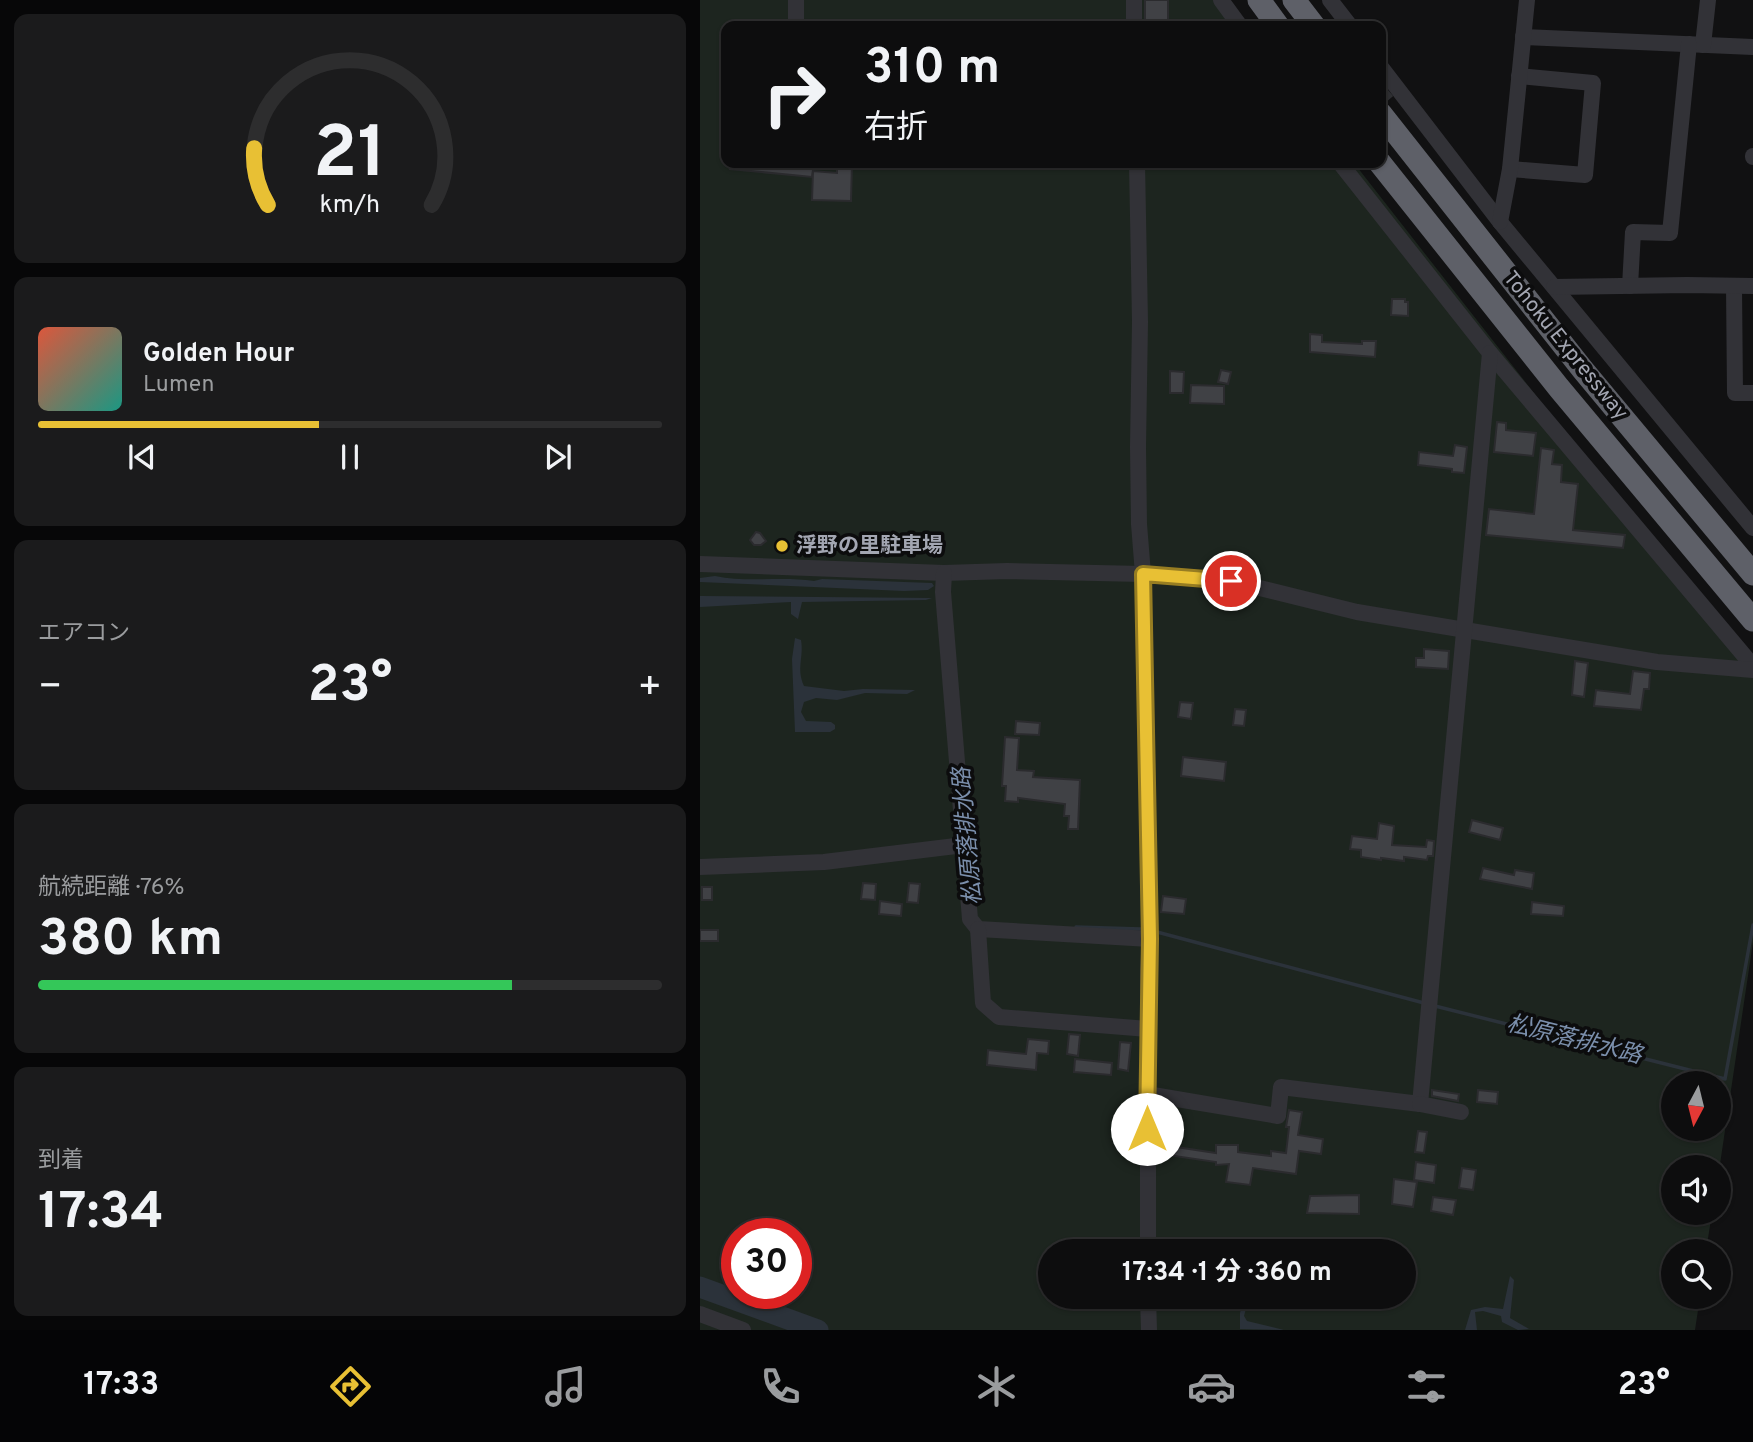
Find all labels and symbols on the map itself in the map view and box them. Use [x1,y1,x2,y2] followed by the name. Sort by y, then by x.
[1497,266,1633,426] street label: Tohoku Expressway
[796,533,943,560] place label: 浮野の里駐車場
[774,538,790,554] marker: 浮野の里駐車場
[1201,551,1261,611] pin
[948,764,989,906] water label: 松原落排水路
[1504,1010,1646,1072] water label: 松原落排水路
[1661,1071,1731,1141] north arrow
[1110,1092,1184,1166] position arrow
[721,1218,812,1309] speed limit sign: 30

